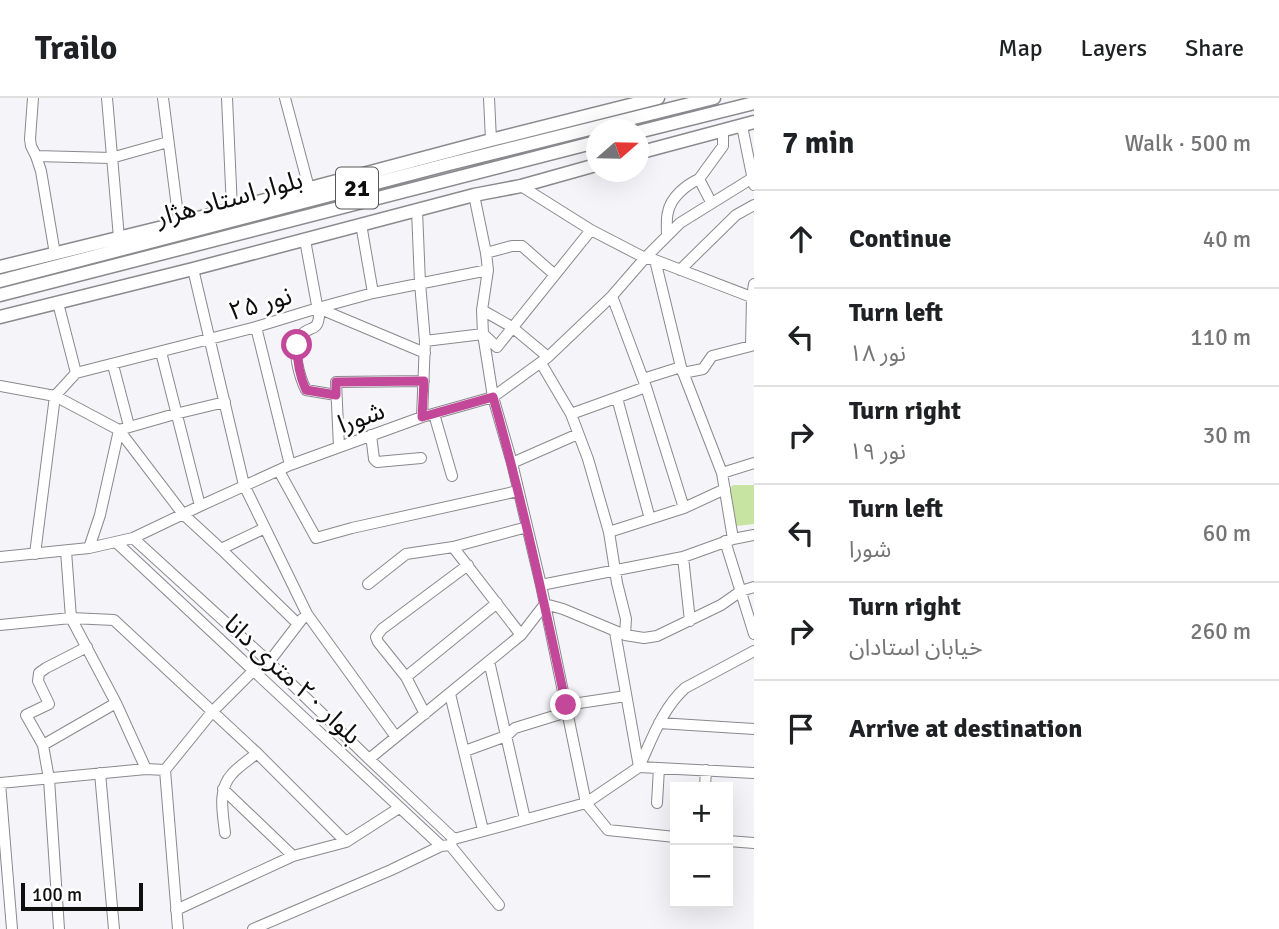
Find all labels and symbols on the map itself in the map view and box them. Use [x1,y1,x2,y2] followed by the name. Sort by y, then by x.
[586,119,649,182] north arrow
[151,164,306,234] street label: بلوار استاد هژار
[336,168,378,208] road number: 21
[225,280,296,328] street label: نور ۲۵
[281,329,312,360] route start
[333,395,389,441] street label: شورا
[217,608,368,752] street label: بلوار ۲۰ متری دانا
[550,689,581,720] route end
[21,880,144,912] scale bar

